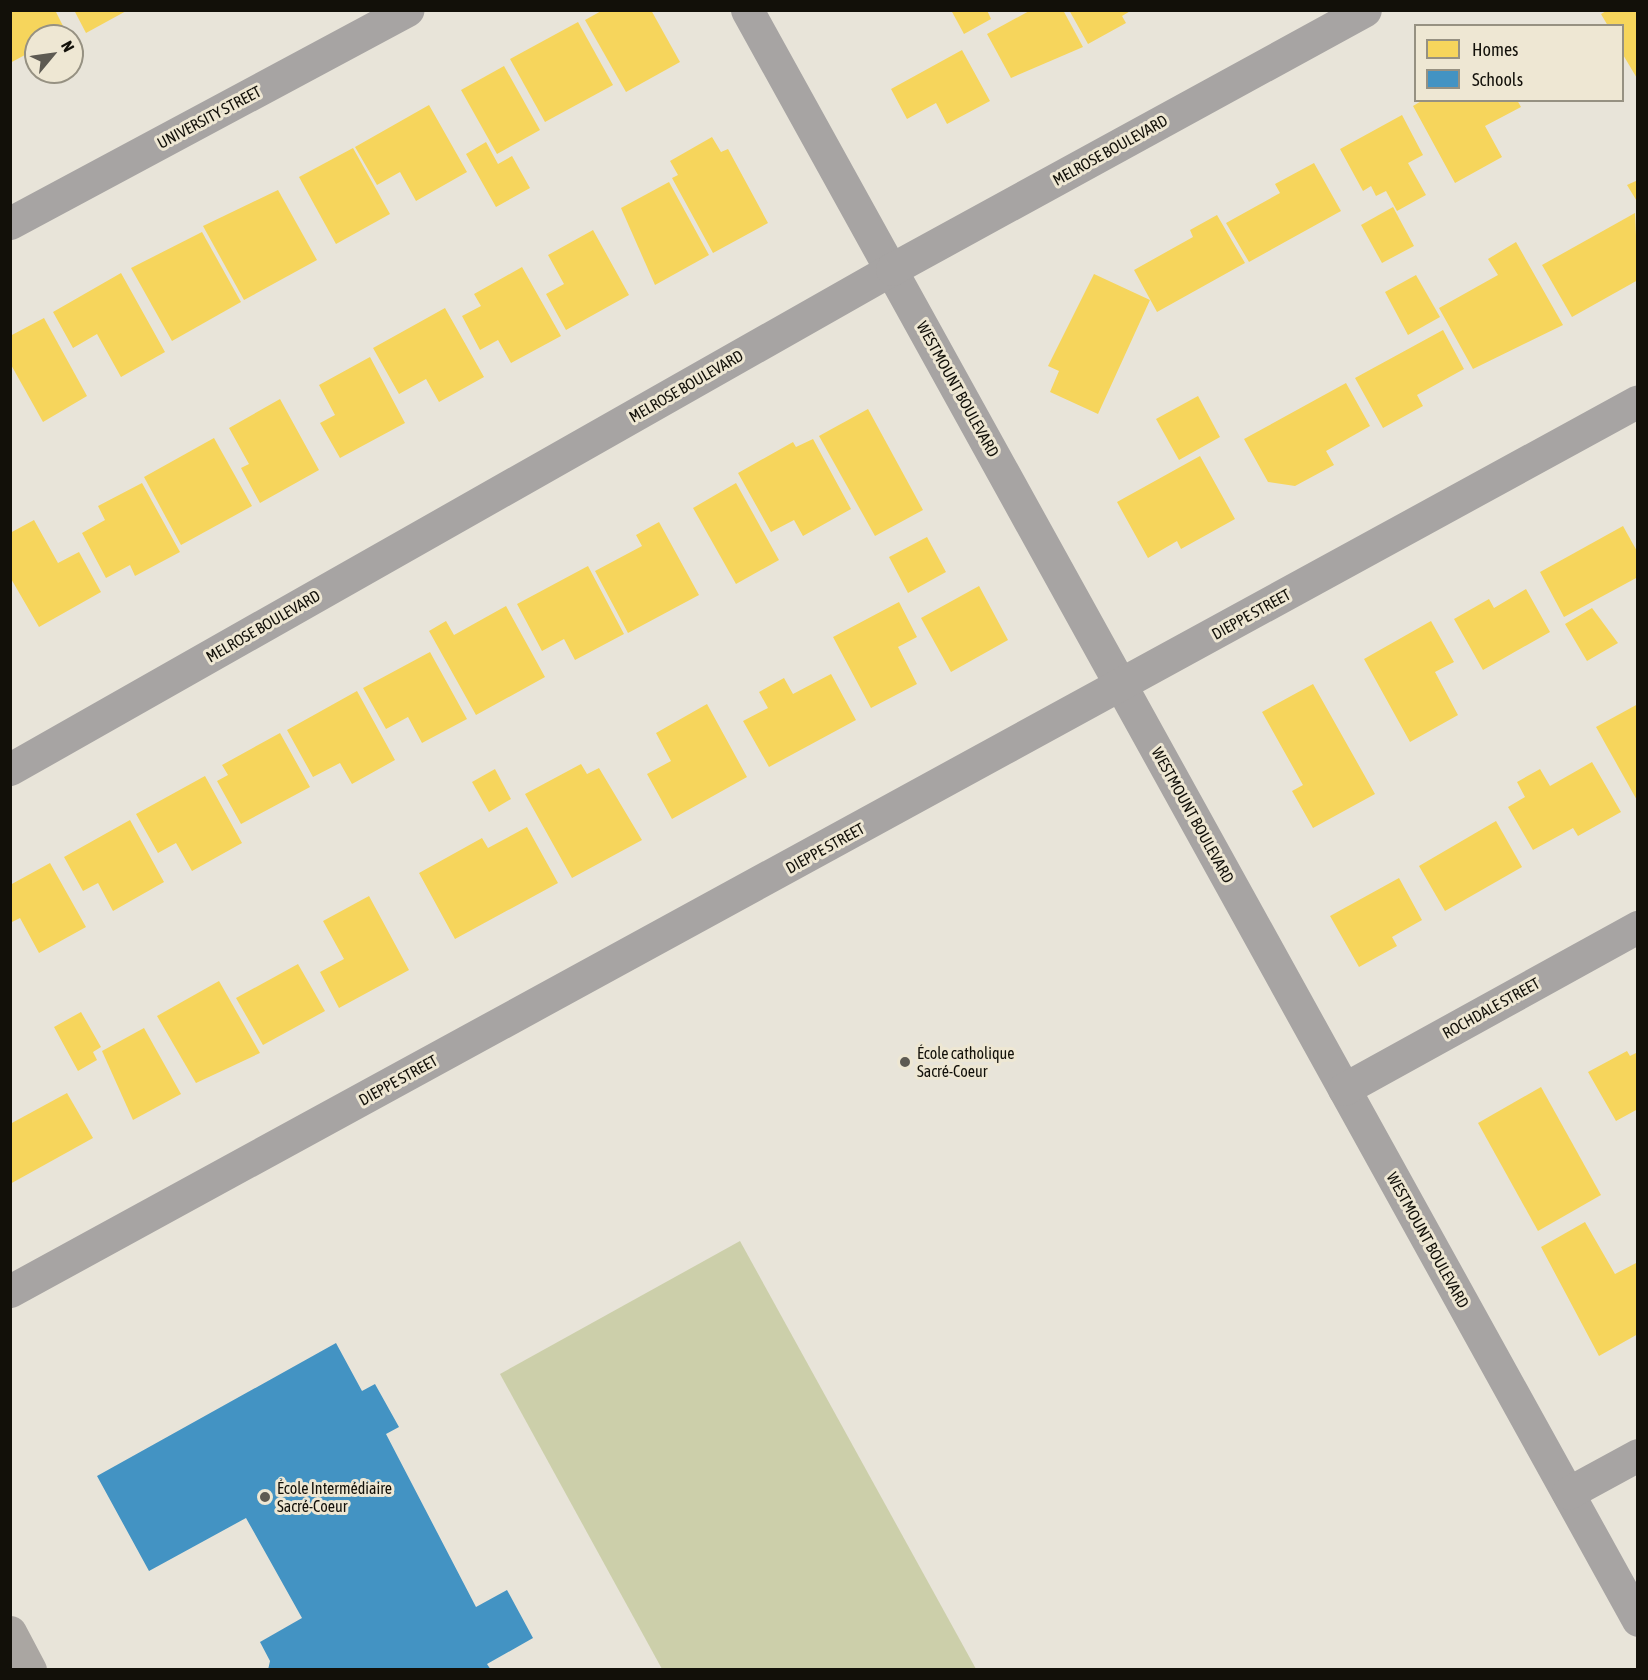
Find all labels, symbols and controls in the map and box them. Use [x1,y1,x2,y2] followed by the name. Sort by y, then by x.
[24,24,84,84] north arrow
[1414,24,1624,102] legend
[58,38,78,55] text: N
[1472,39,1518,60] text: Homes
[1472,69,1523,90] text: Schools
[154,81,264,153] street label: UNIVERSITY STREET
[1049,110,1171,190] street label: MELROSE BOULEVARD
[913,318,1003,460] street label: WESTMOUNT BOULEVARD
[626,346,746,426] street label: MELROSE BOULEVARD
[1208,585,1294,643] street label: DIEPPE STREET
[203,586,323,666] street label: MELROSE BOULEVARD
[1148,744,1238,886] street label: WESTMOUNT BOULEVARD
[782,819,868,877] street label: DIEPPE STREET
[1439,973,1543,1043] street label: ROCHDALE STREET
[917,1043,1015,1081] place label: École catholique Sacré-Coeur
[355,1051,441,1109] street label: DIEPPE STREET
[898,1055,912,1069] marker: École catholique Sacré-Coeur
[1383,1169,1473,1311] street label: WESTMOUNT BOULEVARD
[277,1478,392,1516] place label: École Intermédiaire Sacré-Coeur
[258,1490,272,1504] marker: École Intermédiaire Sacré-Coeur

